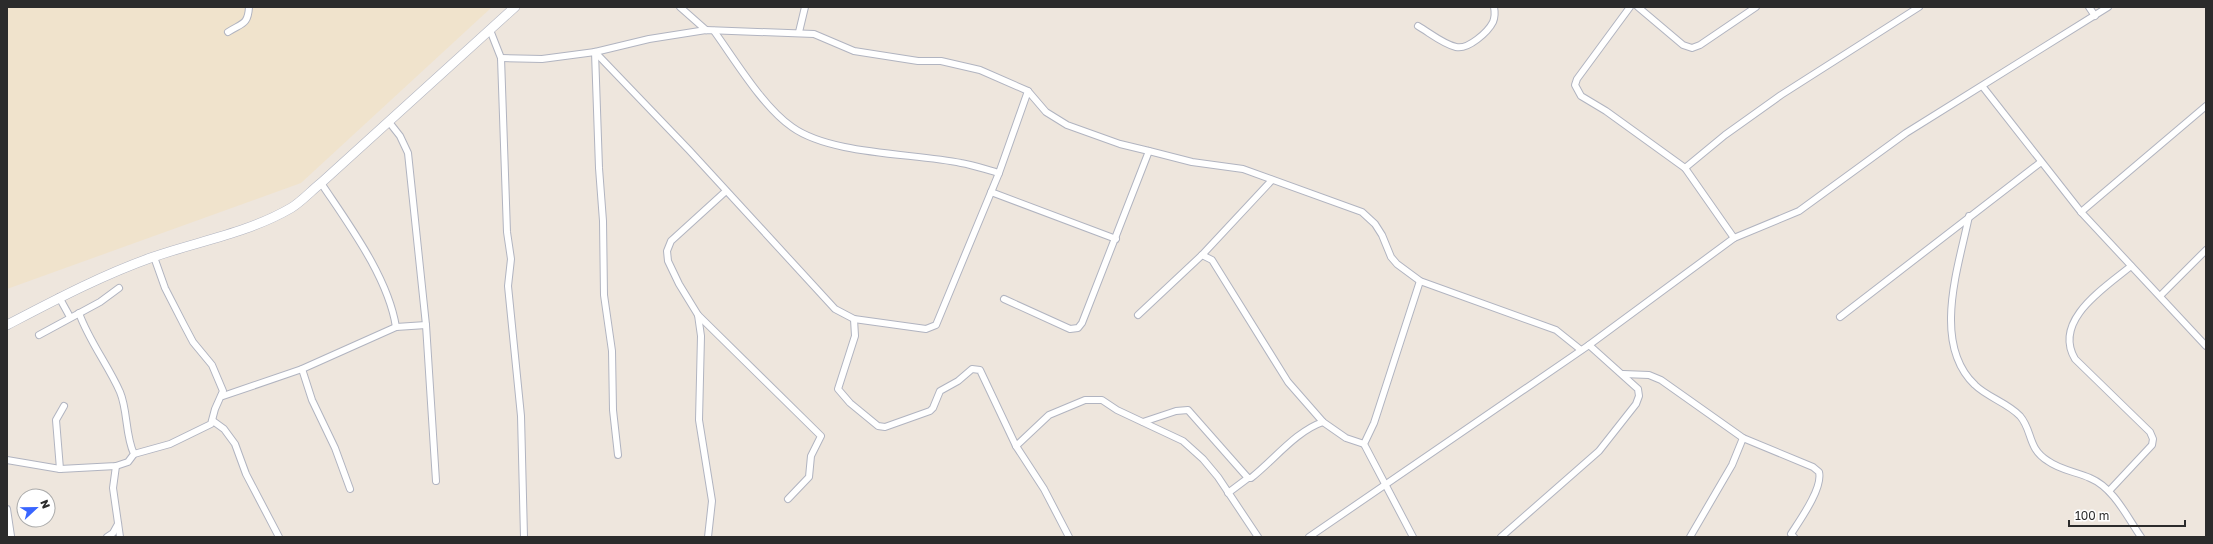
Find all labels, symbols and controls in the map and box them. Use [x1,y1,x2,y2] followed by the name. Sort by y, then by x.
[16,488,56,528] north arrow
[38,498,53,510] text: N
[2069,502,2185,528] scale bar
[2075,508,2109,523] text: 100 m

